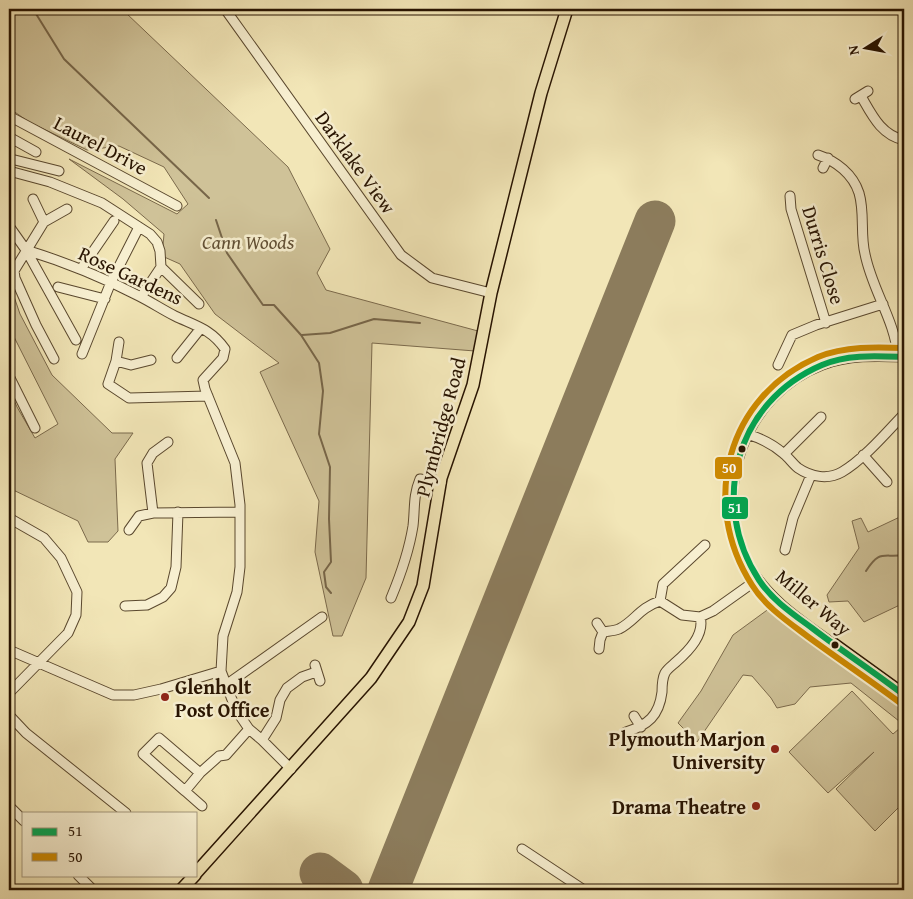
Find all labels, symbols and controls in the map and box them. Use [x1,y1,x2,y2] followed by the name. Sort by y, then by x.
[840,22,890,72] north arrow
[842,43,864,57] text: N
[309,105,404,220] street label: Darklake View
[49,108,153,182] street label: Laurel Drive
[795,202,853,308] street label: Durris Close
[202,227,295,256] park label: Cann Woods
[74,238,188,312] street label: Rose Gardens
[407,354,473,500] street label: Plymbridge Road
[737,444,747,454] unlabelled marker
[714,456,743,480] line badge: 50
[722,458,736,478] text: 50
[721,496,749,520] line badge: 51
[728,498,742,518] text: 51
[770,562,858,642] street label: Miller Way
[830,640,840,650] unlabelled marker
[175,672,270,724] place label: Glenholt Post Office
[159,691,171,703] marker: Glenholt Post Office
[609,724,766,776] place label: Plymouth Marjon University
[769,743,781,755] marker: Plymouth Marjon University
[612,792,746,821] place label: Drama Theatre
[750,800,762,812] marker: Drama Theatre
[22,812,198,876] legend
[68,820,82,841] text: 51
[68,846,82,867] text: 50

